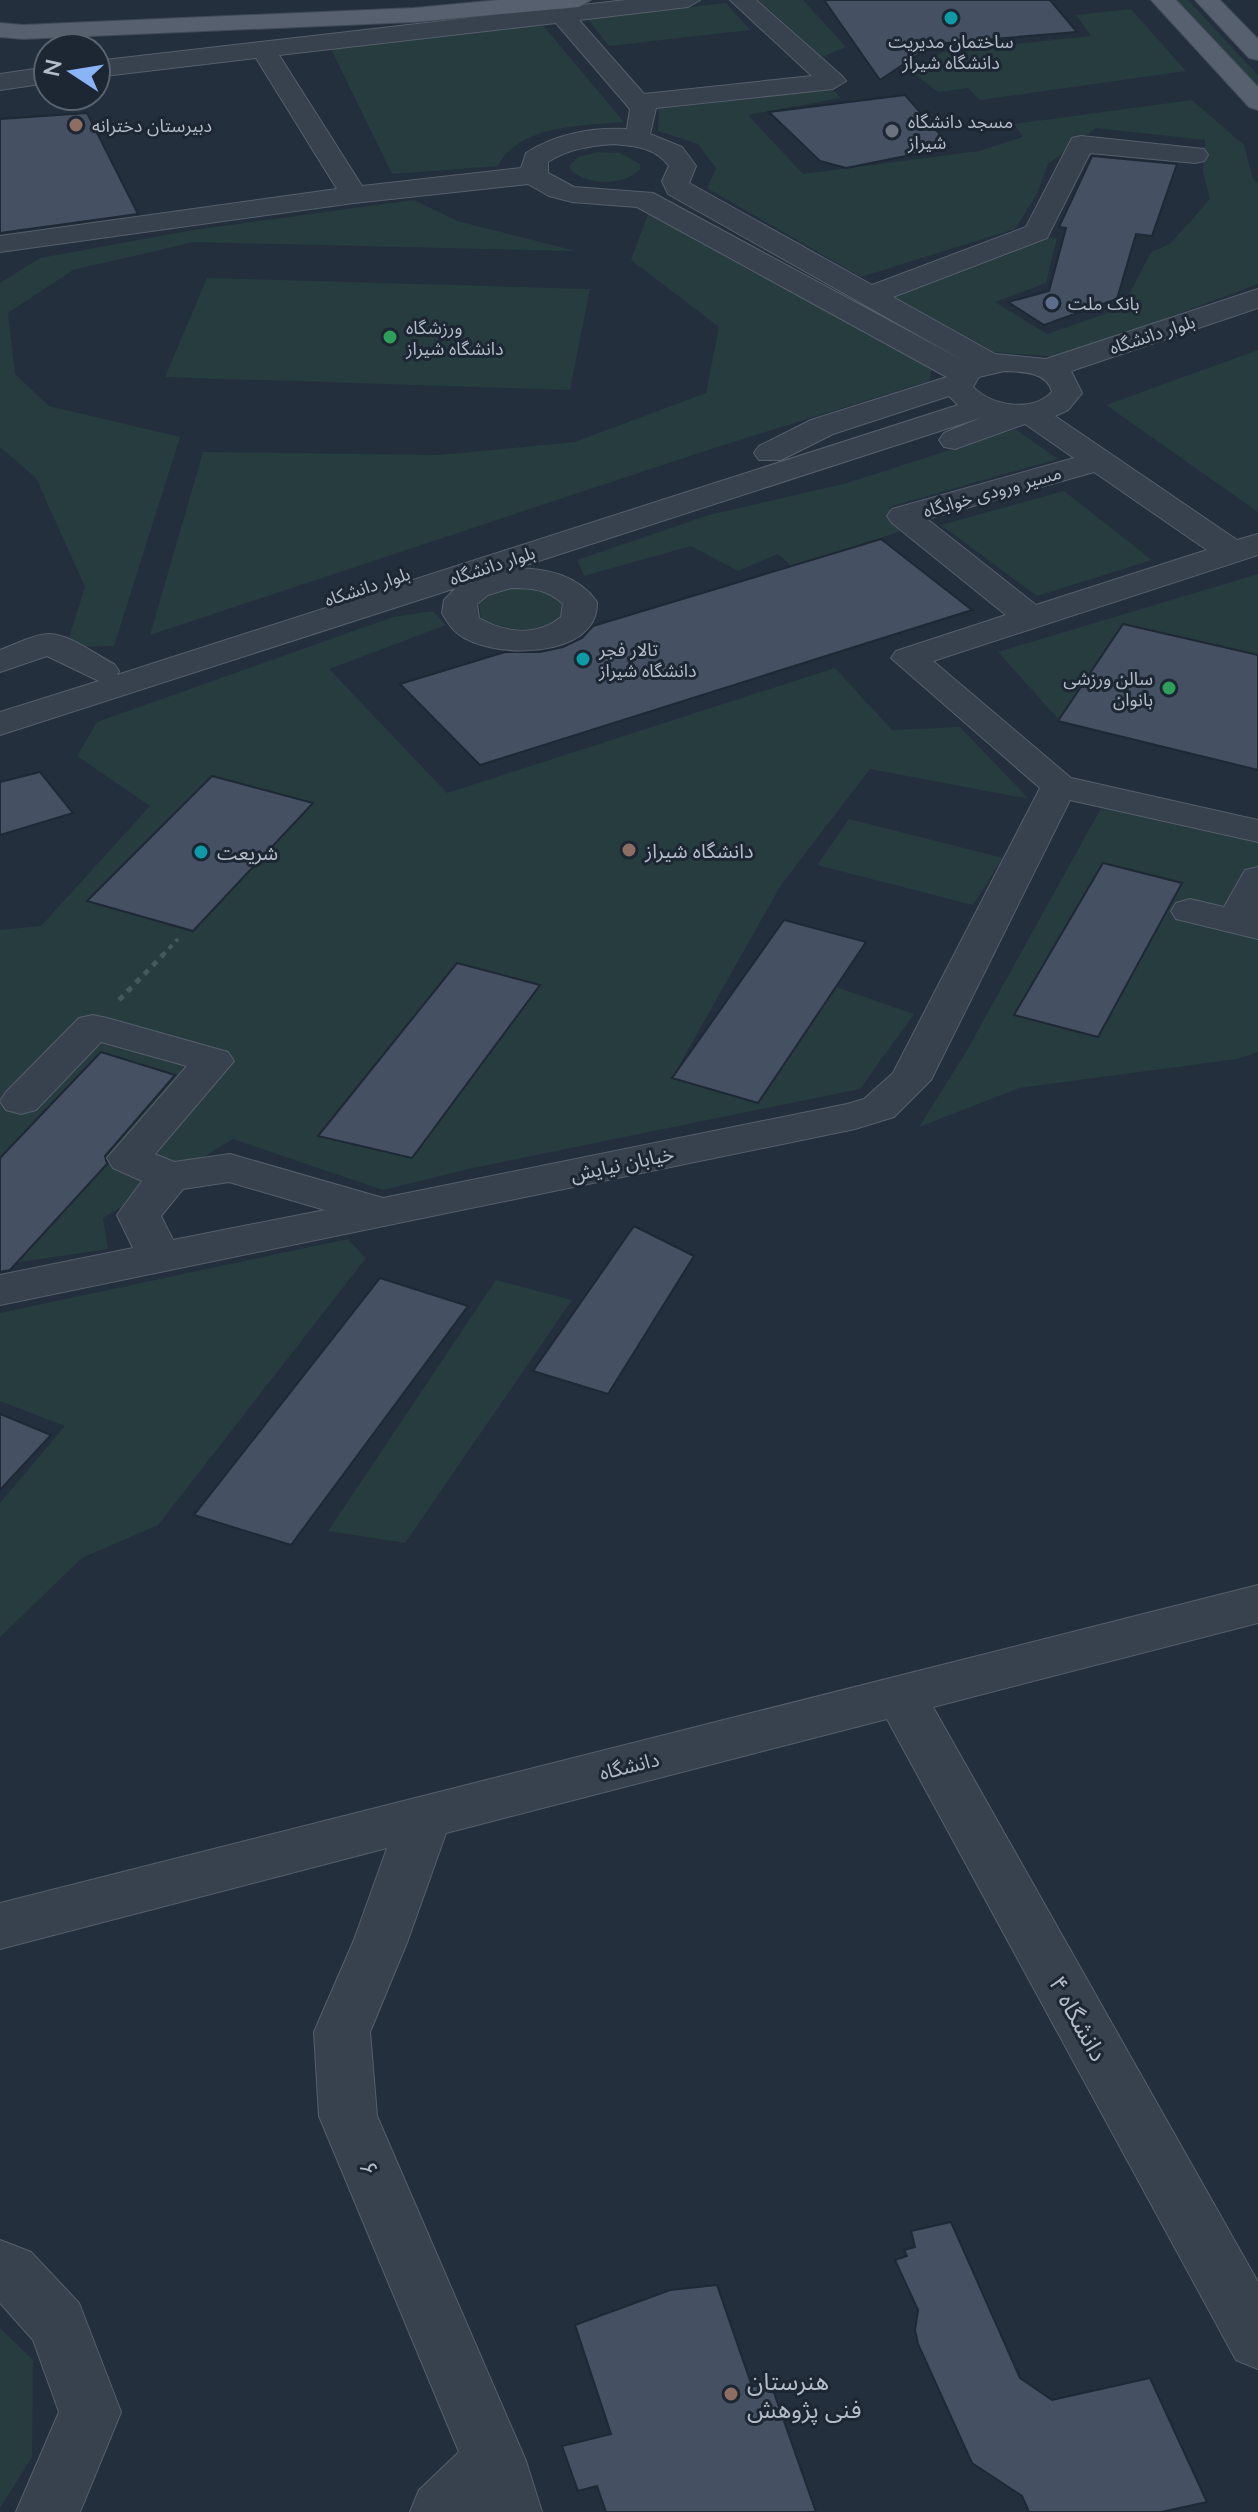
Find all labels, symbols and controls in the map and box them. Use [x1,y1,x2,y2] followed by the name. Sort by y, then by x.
[942,9,960,27] marker: ساختمان مدیریت دانشگاه شیراز
[888,30,1014,74] place label: ساختمان مدیریت دانشگاه شیراز
[32,32,112,112] north arrow
[37,57,67,79] text: N
[907,110,1013,154] place label: مسجد دانشگاه شیراز
[92,114,212,137] place label: دبیرستان دخترانه
[67,116,85,134] marker: دبیرستان دخترانه
[883,122,901,140] marker: مسجد دانشگاه شیراز
[1068,292,1140,314] place label: بانک ملت
[1043,294,1061,312] marker: بانک ملت
[1106,310,1198,359] street label: بلوار دانشگاه
[405,316,504,360] place label: ورزشگاه دانشگاه شیراز
[381,328,399,346] marker: ورزشگاه دانشگاه شیراز
[920,461,1064,522] street label: مسیر ورودی خوابگاه
[446,541,538,590] street label: بلوار دانشگاه
[321,562,413,611] street label: بلوار دانشکاه
[598,638,697,682] place label: تالار فجر دانشگاه شیراز
[574,650,592,668] marker: تالار فجر دانشگاه شیراز
[1063,667,1153,711] place label: سالن ورزشی بانوان
[1160,679,1178,697] marker: سالن ورزشی بانوان
[644,838,754,863] place label: دانشگاه شیراز
[217,840,278,865] place label: شریعت
[620,841,638,859] marker: دانشگاه شیراز
[192,843,210,861] marker: شریعت
[568,1140,676,1187] street label: خیابان نیایش
[597,1746,661,1784] street label: دانشگاه
[1044,1970,1114,2066] street label: ۴ دانشگاه
[354,2156,386,2180] street label: ۶
[747,2366,861,2425] place label: هنرستان فنی پژوهش
[722,2385,740,2403] marker: هنرستان فنی پژوهش

